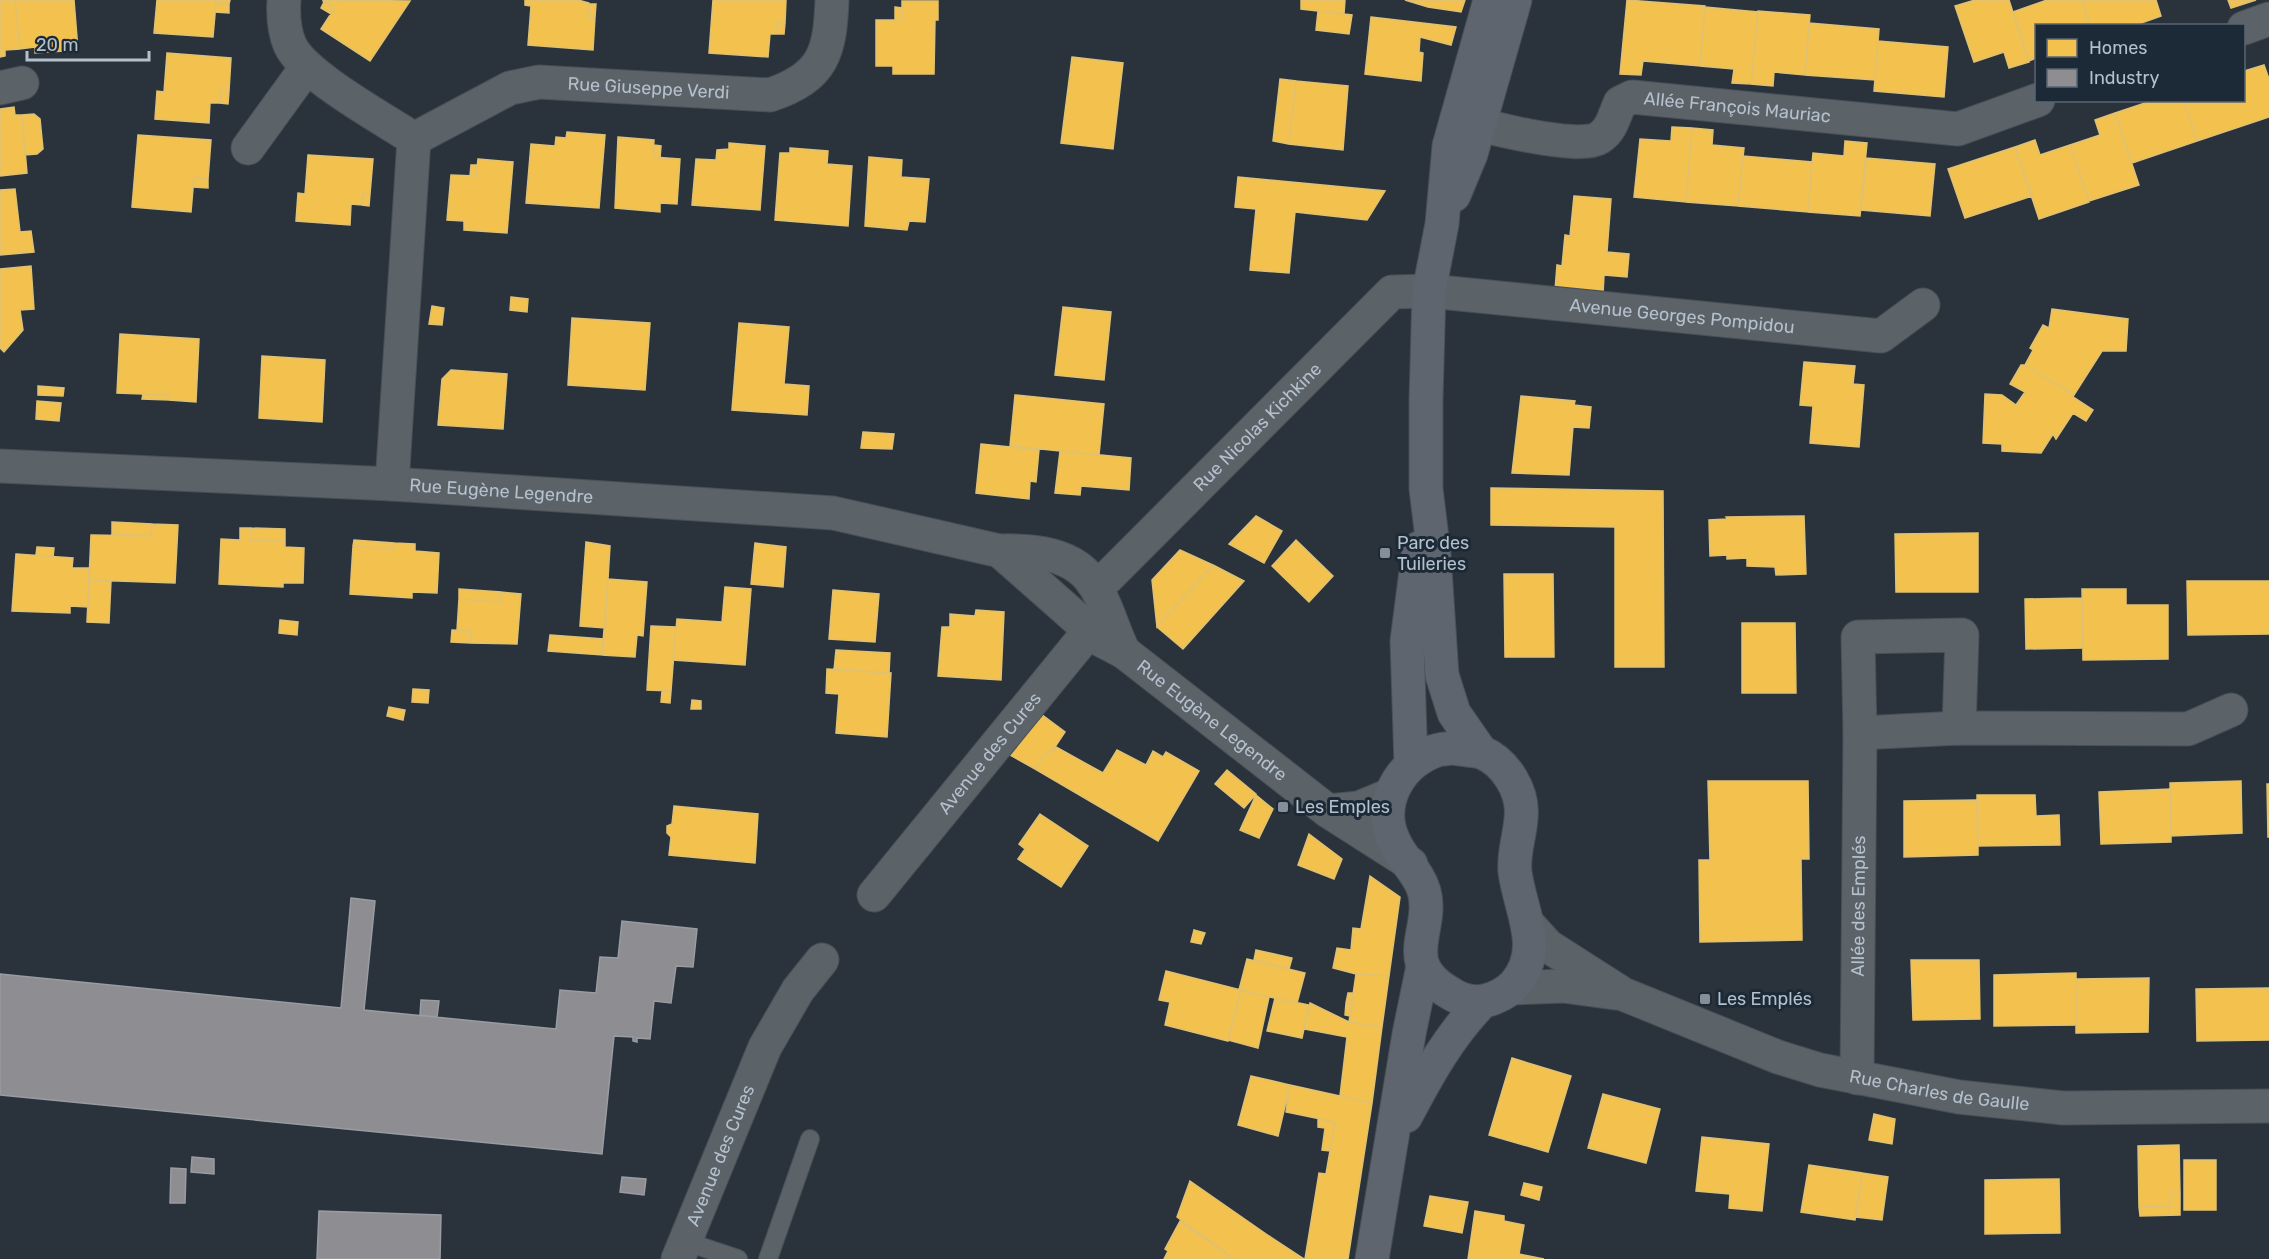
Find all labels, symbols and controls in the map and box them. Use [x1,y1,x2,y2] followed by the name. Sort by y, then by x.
[27,24,148,62] scale bar
[2035,24,2245,102] legend
[36,34,78,56] text: 20 m
[2089,37,2147,59] text: Homes
[2089,67,2159,89] text: Industry
[567,73,730,104] street label: Rue Giuseppe Verdi
[1643,87,1832,127] street label: Allée François Mauriac
[1569,294,1796,338] street label: Avenue Georges Pompidou
[1189,358,1326,496] street label: Rue Nicolas Kichkine
[409,474,594,508] street label: Rue Eugène Legendre
[1397,532,1469,575] place label: Parc des Tuileries
[1378,546,1392,560] marker: Parc des Tuileries
[1132,655,1291,786] street label: Rue Eugène Legendre
[933,688,1046,819] street label: Avenue des Cures
[1295,796,1390,818] place label: Les Emples
[1276,800,1290,814] marker: Les Emples
[1847,835,1870,977] street label: Allée des Emplés
[1717,988,1812,1010] place label: Les Emplés
[1698,992,1712,1006] marker: Les Emplés
[1848,1065,2031,1115] street label: Rue Charles de Gaulle
[682,1081,759,1229] street label: Avenue des Cures

